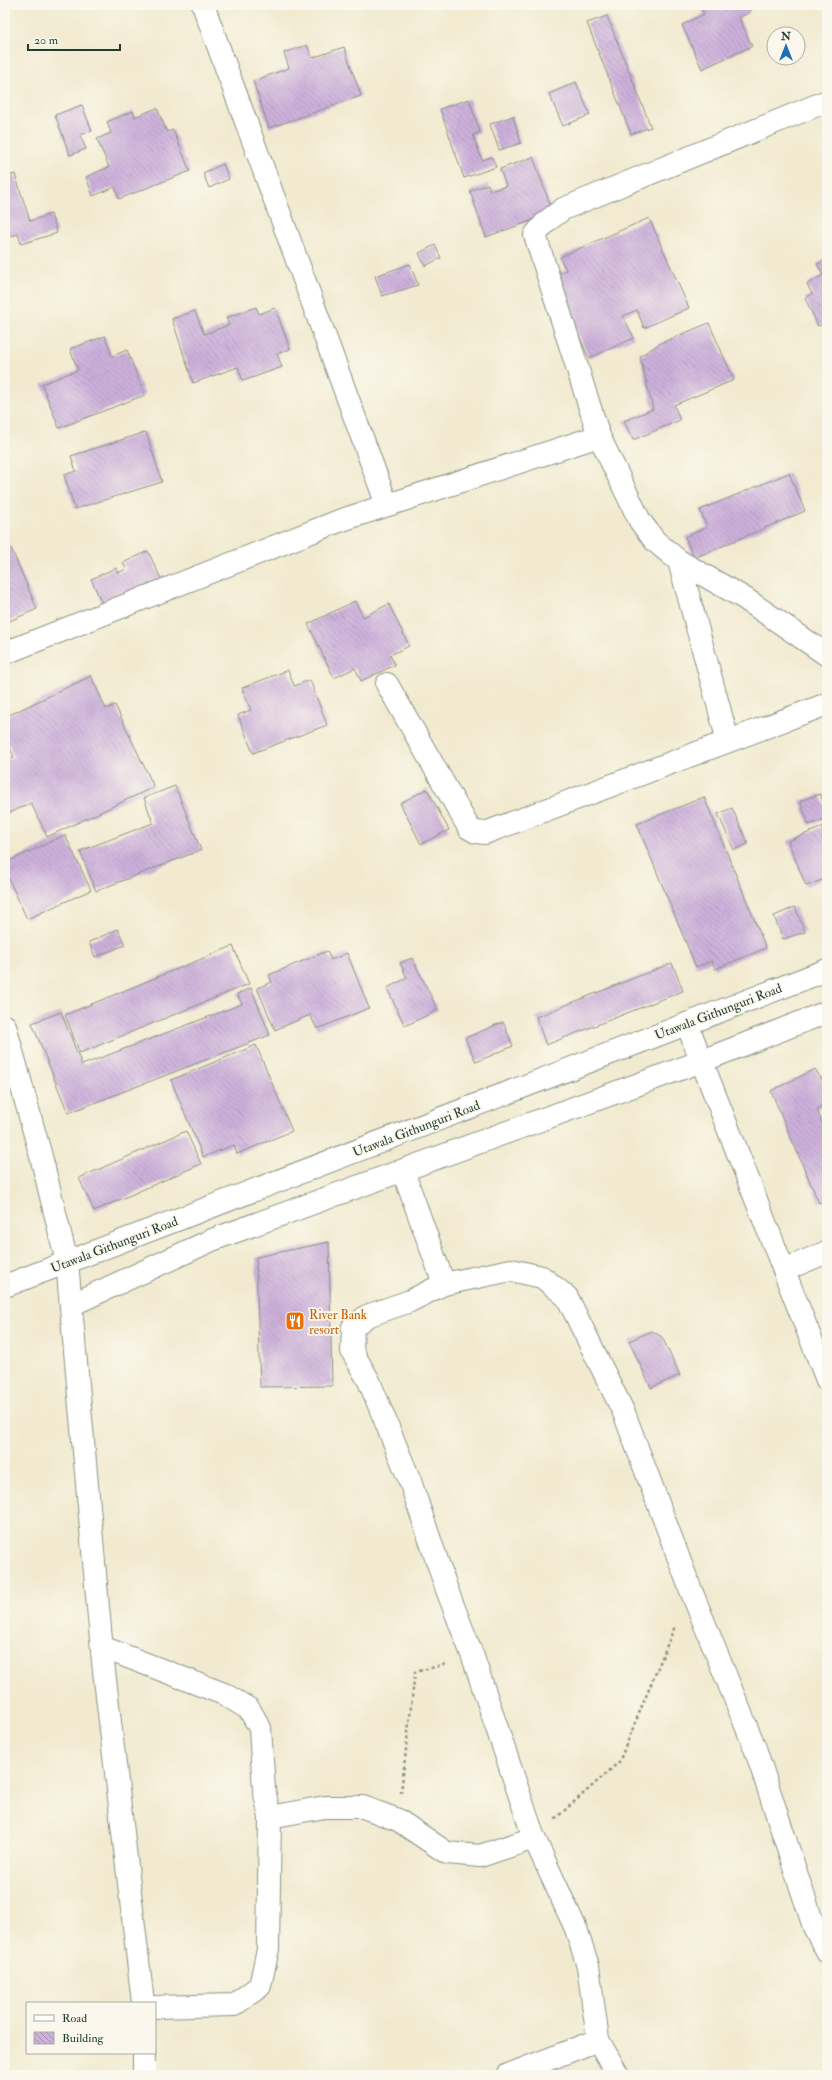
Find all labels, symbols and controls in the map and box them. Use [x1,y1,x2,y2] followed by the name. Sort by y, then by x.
[28,26,120,52] scale bar
[766,26,806,66] north arrow
[780,30,792,43] text: N
[34,33,59,48] text: 20 m
[653,980,785,1044] street label: Utawala Githunguri Road
[351,1097,483,1161] street label: Utawala Githunguri Road
[49,1213,181,1277] street label: Utawala Githunguri Road
[309,1307,368,1338] place label: River Bank resort
[284,1310,306,1332] restaurant icon: River Bank resort
[26,2002,156,2054] legend
[62,2011,87,2026] text: Road
[62,2031,105,2046] text: Building

